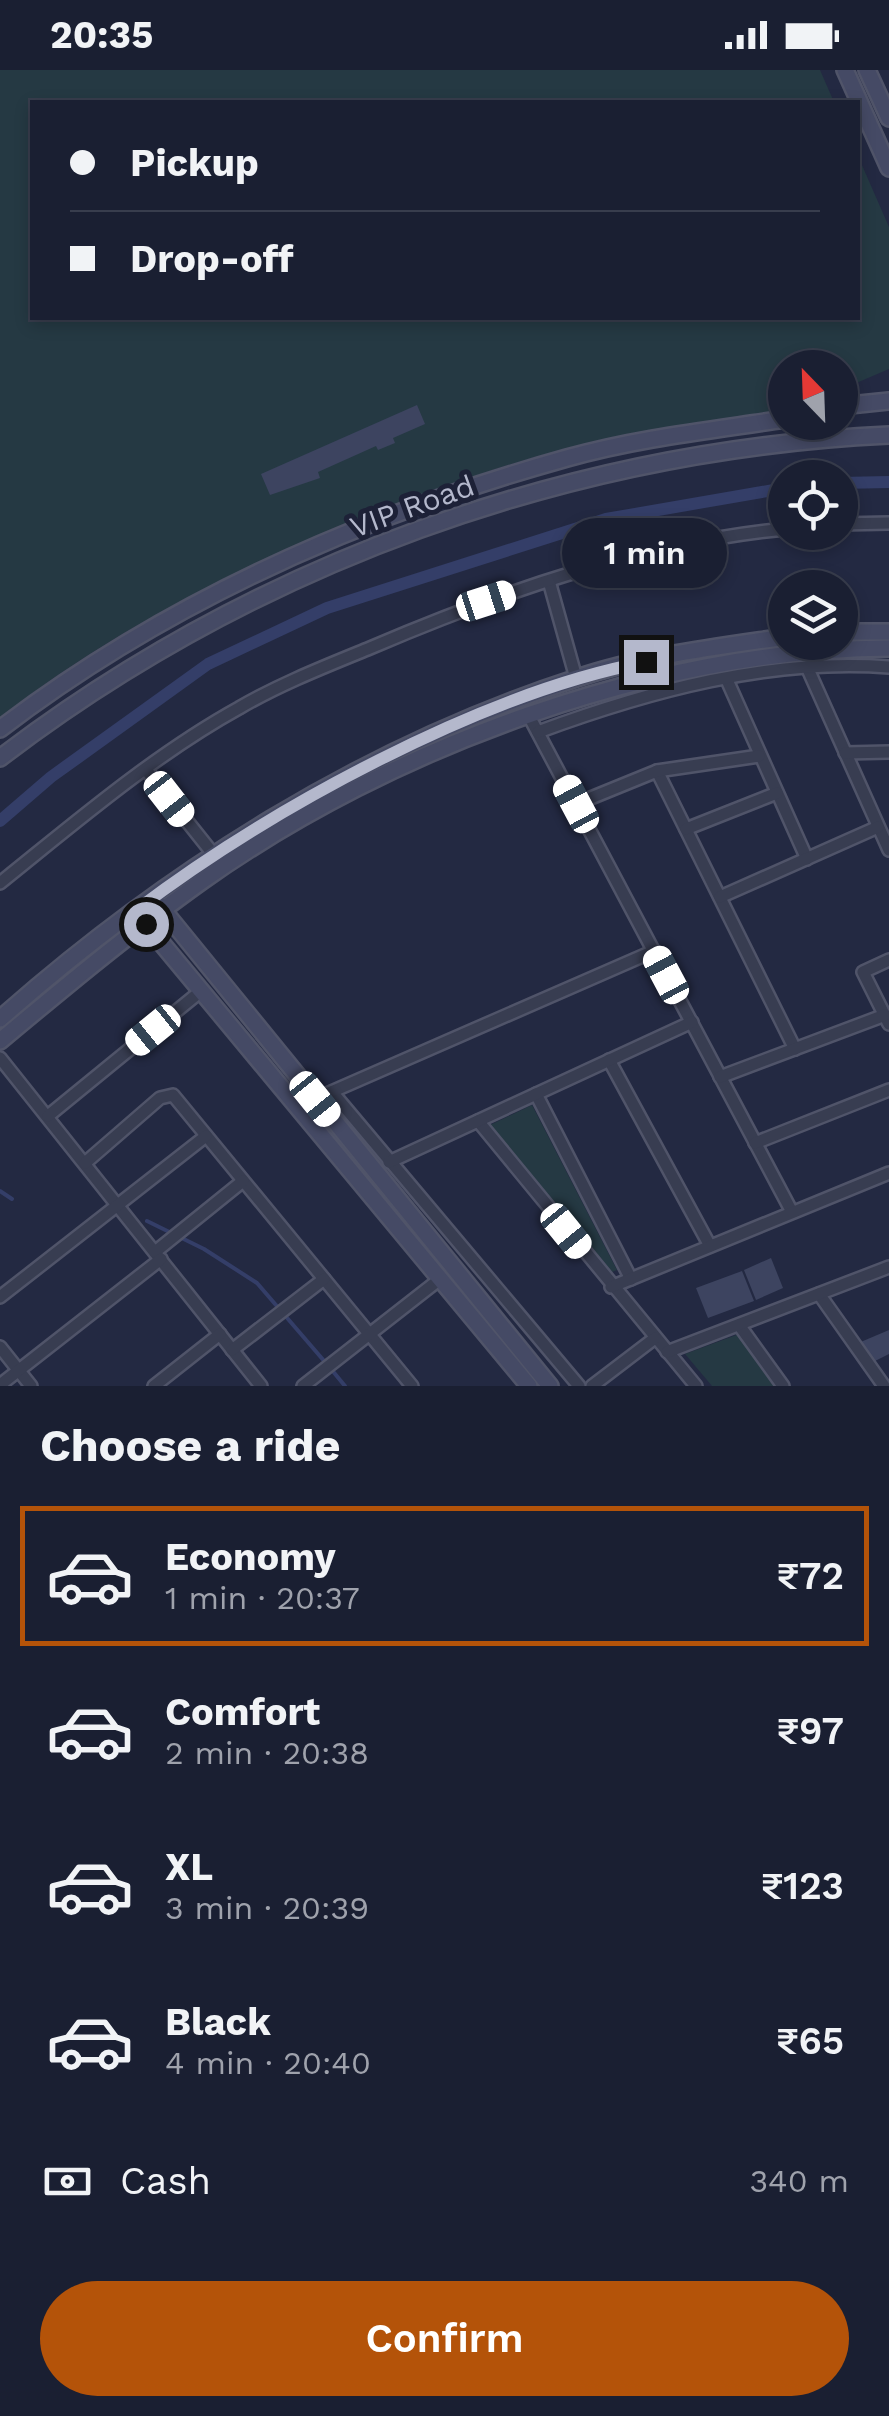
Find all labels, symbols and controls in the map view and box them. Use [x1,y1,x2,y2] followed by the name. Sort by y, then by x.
[50,13,153,57] text: 20:35
[130,141,259,185] text: Pickup
[130,237,294,281] text: Drop-off
[768,350,858,440] north arrow
[768,350,858,660] map controls
[768,460,858,550] button: locate
[345,467,479,545] street label: VIP Road
[564,517,728,587] callout: 1 min
[603,534,686,572] text: 1 min
[768,570,858,660] button: layers
[453,577,519,625] car
[624,640,669,685] route end
[139,766,199,832] car
[549,770,603,838] car
[124,902,169,947] route start
[639,941,693,1009] car
[120,999,186,1061] car
[284,1066,346,1132] car
[535,1198,597,1264] car
[40,1419,340,1472] text: Choose a ride
[45,1531,135,1621] icon: car
[165,1535,336,1579] text: Economy
[777,1554,844,1598] text: ₹72
[165,1579,360,1617] text: 1 min · 20:37
[45,1686,135,1776] icon: car
[165,1690,320,1734] text: Comfort
[777,1709,844,1753] text: ₹97
[165,1734,369,1772] text: 2 min · 20:38
[45,1841,135,1931] icon: car
[165,1845,213,1889] text: XL
[761,1864,844,1908] text: ₹123
[165,1889,369,1927] text: 3 min · 20:39
[45,1996,135,2086] icon: car
[165,2000,271,2044] text: Black
[776,2019,844,2063] text: ₹65
[165,2044,371,2082] text: 4 min · 20:40
[40,2154,95,2209] icon: cash
[120,2159,211,2203] text: Cash
[749,2162,849,2200] text: 340 m
[40,2281,849,2396] button: Confirm

